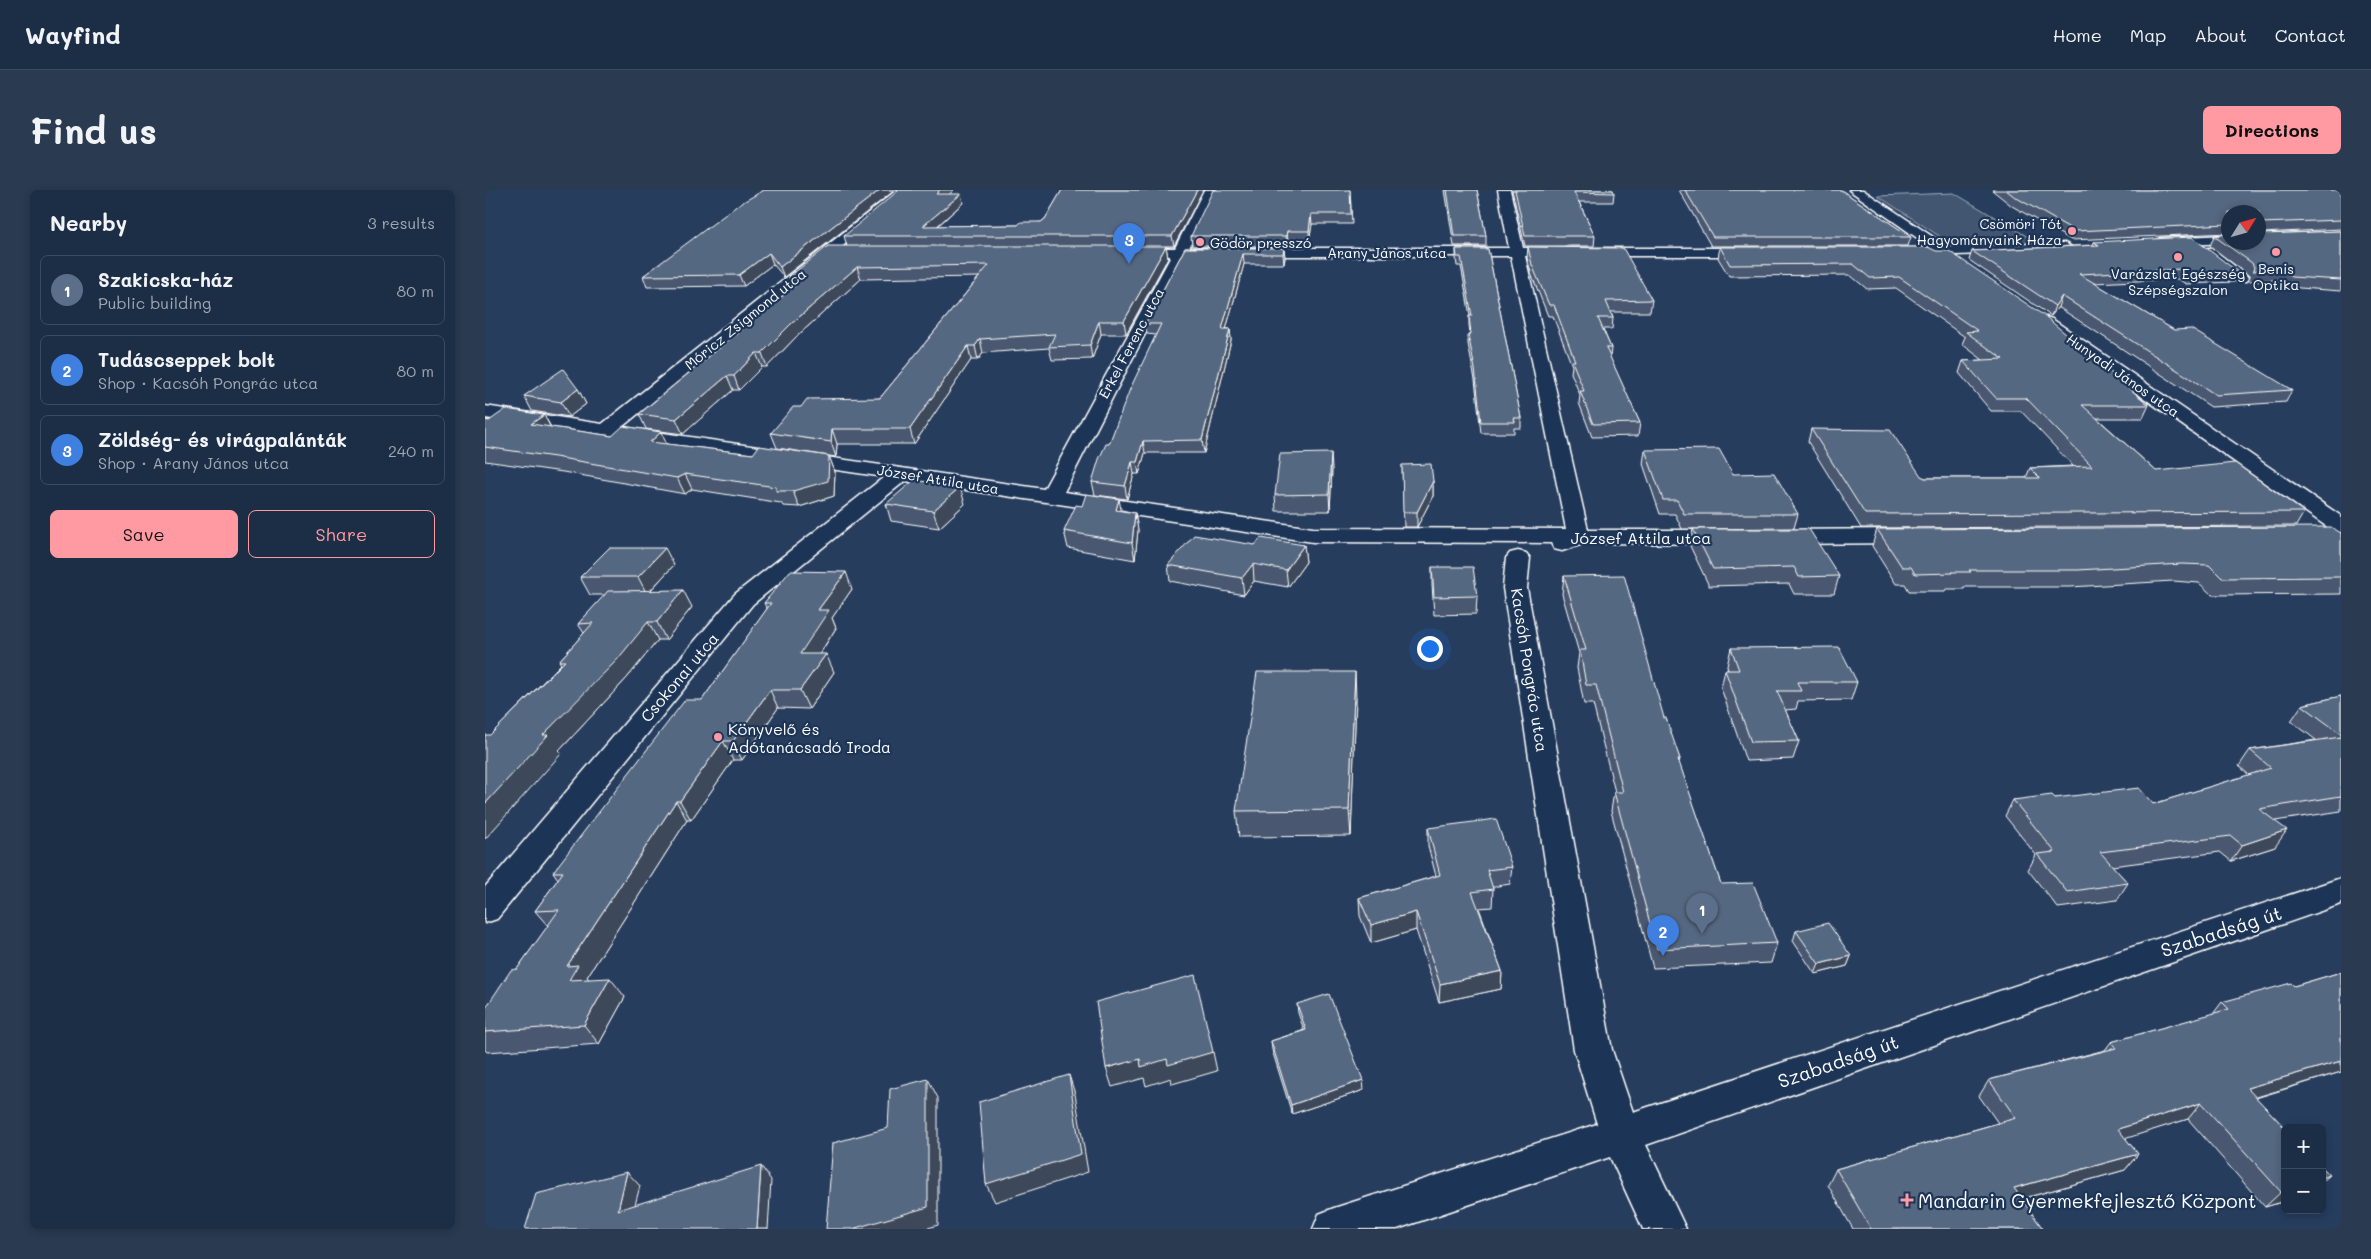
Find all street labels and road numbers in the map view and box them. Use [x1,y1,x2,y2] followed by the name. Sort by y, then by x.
[1327,243,1447,262] street label: Arany János utca
[680,264,810,374] street label: Móricz Zsigmond utca
[1094,284,1168,402] street label: Erkel Ferenc utca
[2063,329,2183,421] street label: Hunyadi János utca
[876,460,1000,498] street label: József Attila utca
[1571,527,1711,548] street label: József Attila utca
[1507,587,1553,753] street label: Kacsóh Pongrác utca
[635,628,723,726] street label: Csokonai utca
[2157,900,2285,962] street label: Szabadság út
[1774,1029,1902,1093] street label: Szabadság út

